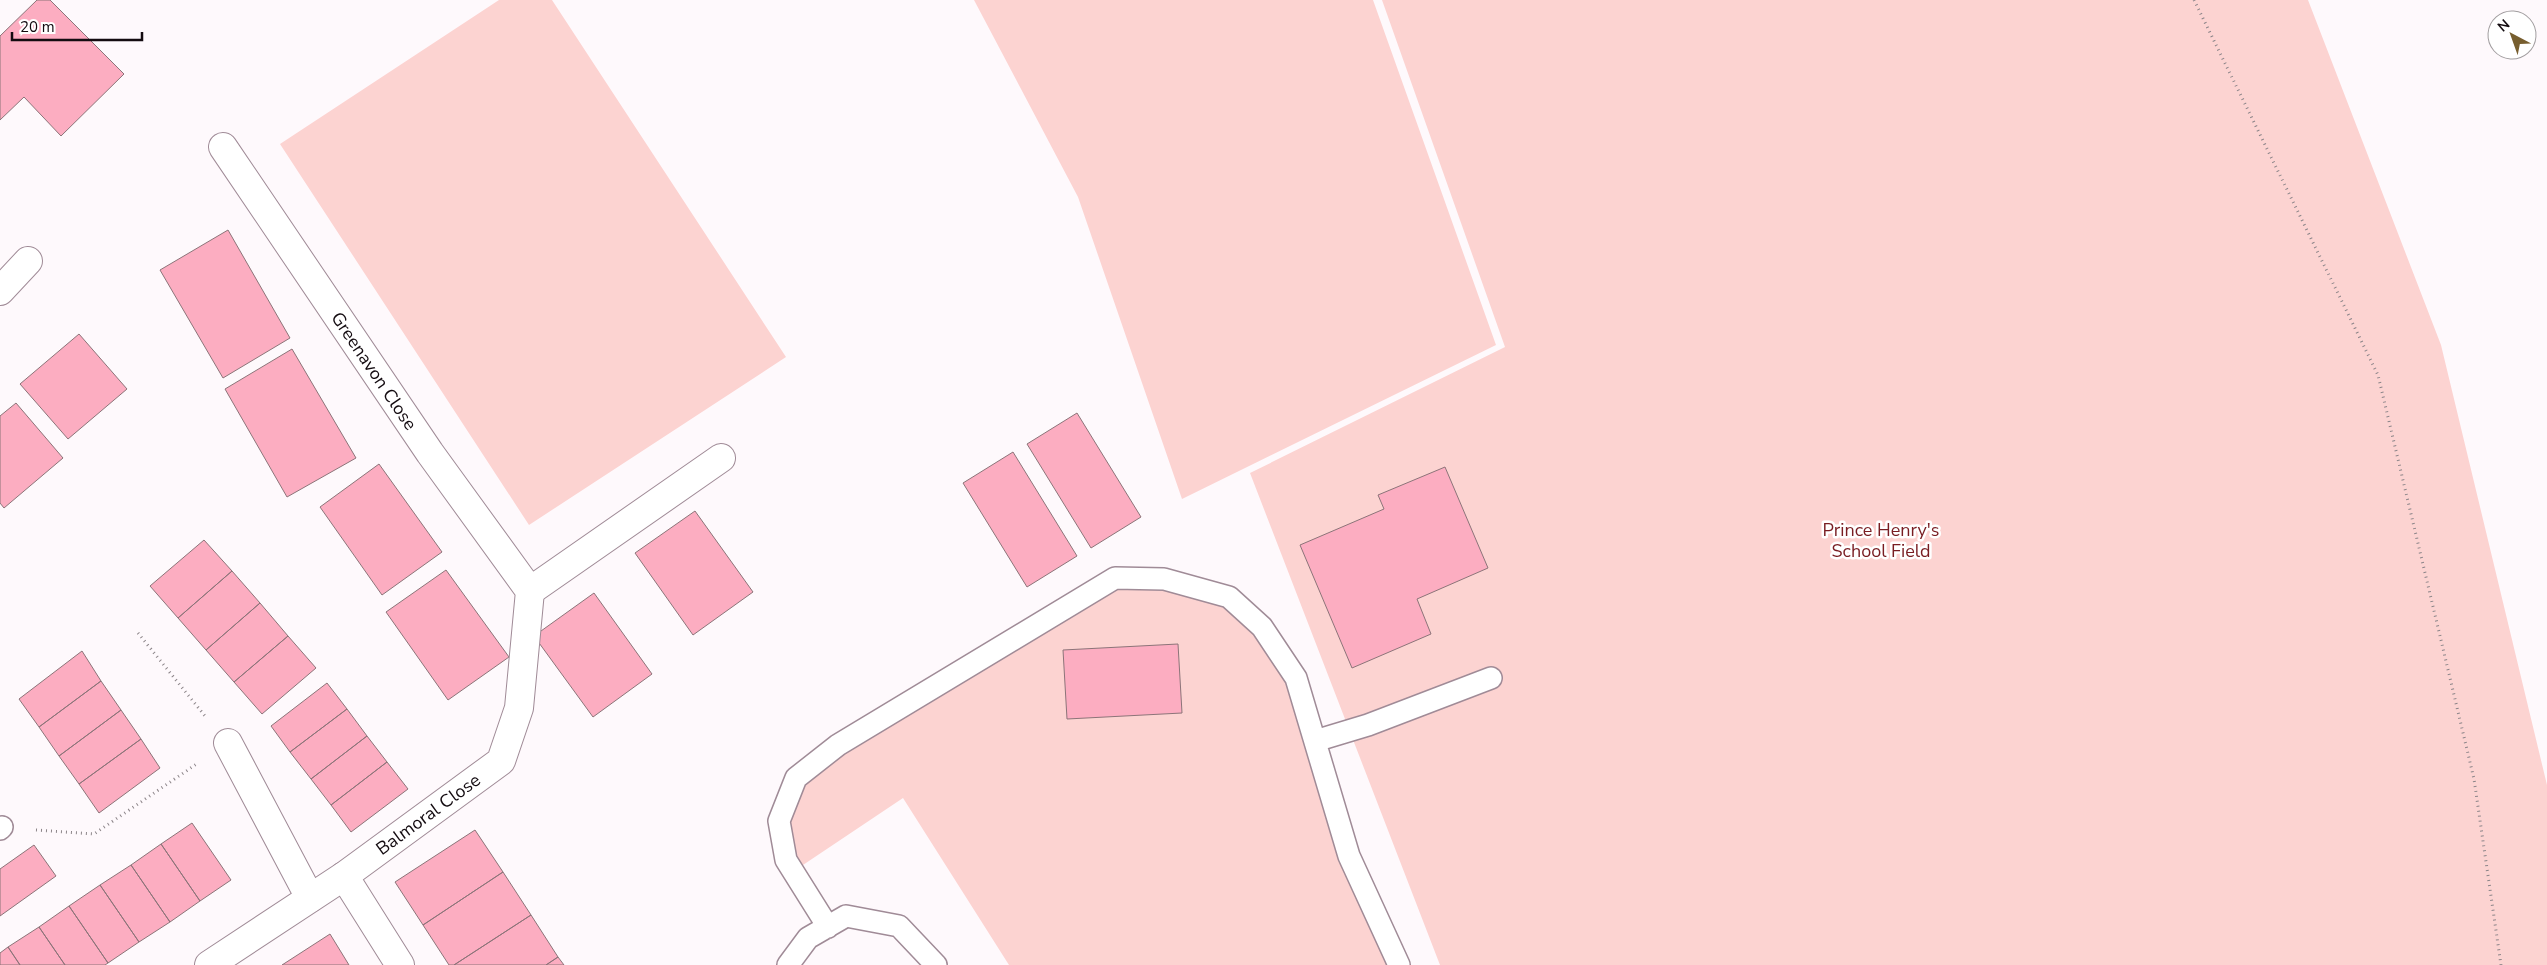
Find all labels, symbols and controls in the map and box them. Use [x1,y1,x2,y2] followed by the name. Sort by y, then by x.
[12,10,142,42] scale bar
[2487,10,2537,60] north arrow
[2494,15,2514,36] text: N
[20,17,55,37] text: 20 m
[326,307,422,435] street label: Greenavon Close
[1823,518,1939,563] park label: Prince Henry's School Field
[371,768,485,861] street label: Balmoral Close

